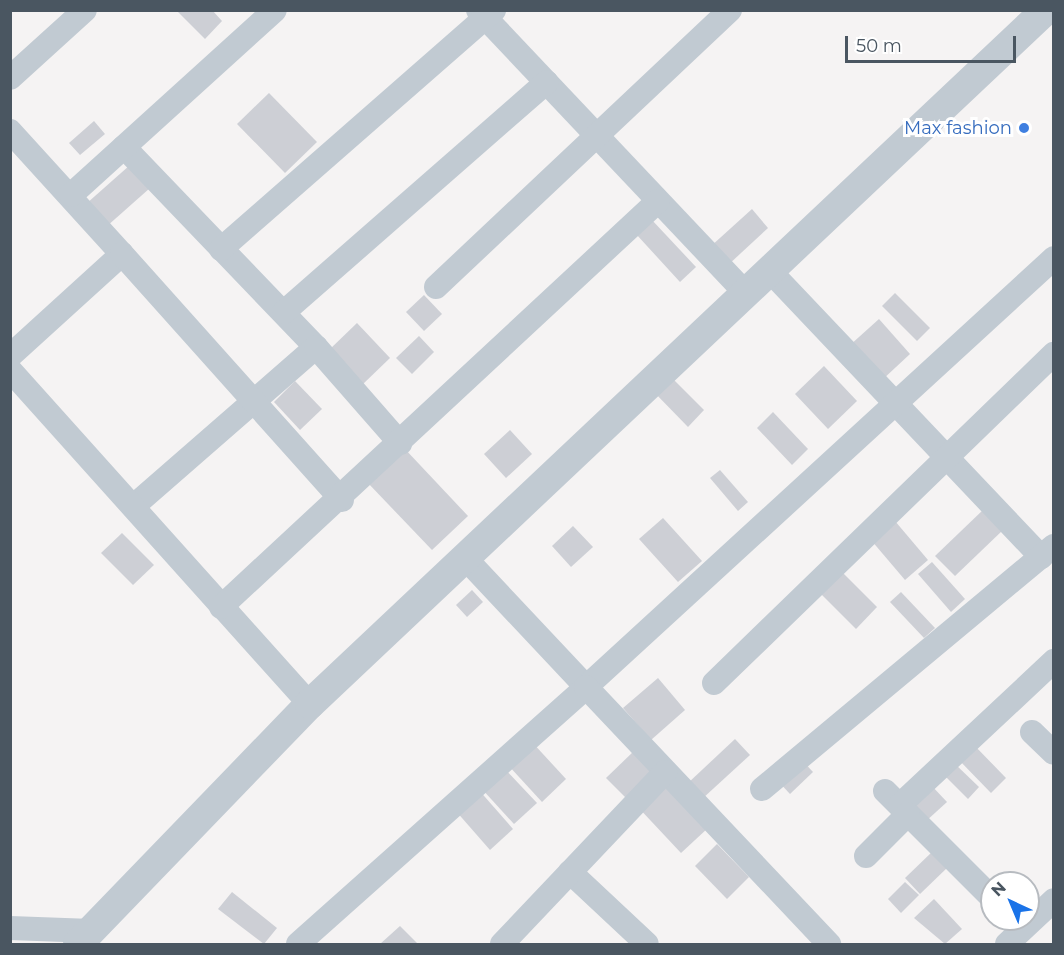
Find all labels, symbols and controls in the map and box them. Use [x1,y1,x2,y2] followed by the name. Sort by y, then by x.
[848,24,1019,62] scale bar
[856,35,902,57] text: 50 m
[904,117,1012,139] place label: Max fashion
[1017,121,1031,135] marker: Max fashion
[980,871,1040,931] north arrow
[987,878,1010,900] text: N

